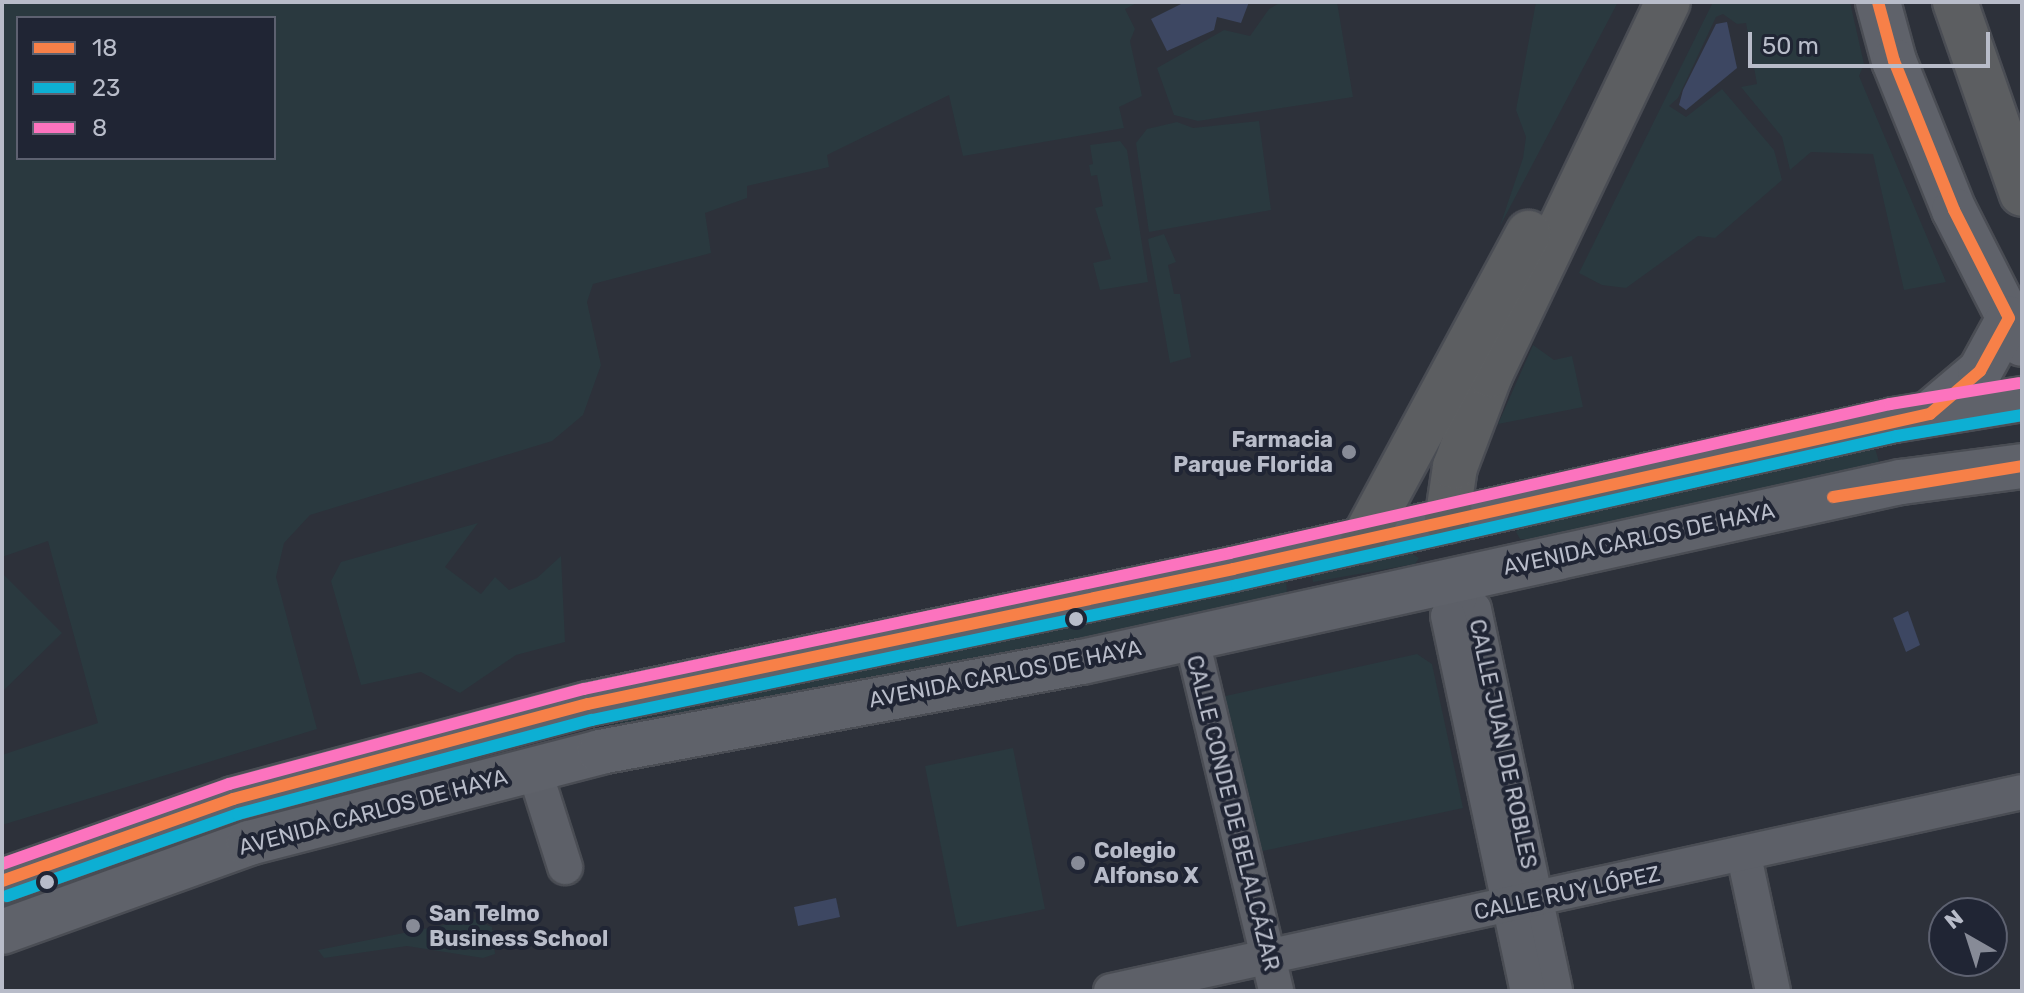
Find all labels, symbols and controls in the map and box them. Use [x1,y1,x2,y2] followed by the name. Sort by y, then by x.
[16,16,276,160] legend
[1752,16,1994,66] scale bar
[1762,32,1819,60] text: 50 m
[92,34,118,62] text: 18
[92,74,121,102] text: 23
[92,114,107,142] text: 8
[1173,426,1333,478] place label: Farmacia Parque Florida
[1340,443,1358,461] marker: Farmacia Parque Florida
[1500,497,1778,581] street label: AVENIDA CARLOS DE HAYA
[1068,611,1084,627] unlabelled marker
[1464,617,1542,871] street label: CALLE JUAN DE ROBLES
[866,635,1144,713] street label: AVENIDA CARLOS DE HAYA
[1181,653,1285,973] street label: CALLE CONDE DE BELALCÁZAR
[235,763,511,861] street label: AVENIDA CARLOS DE HAYA
[1094,837,1199,888] place label: Colegio Alfonso X
[1069,854,1087,872] marker: Colegio Alfonso X
[1471,860,1663,926] street label: CALLE RUY LÓPEZ
[39,874,55,890] unlabelled marker
[1928,897,2008,977] north arrow
[429,900,608,952] place label: San Telmo Business School
[1939,904,1968,935] text: N
[404,917,422,935] marker: San Telmo Business School

